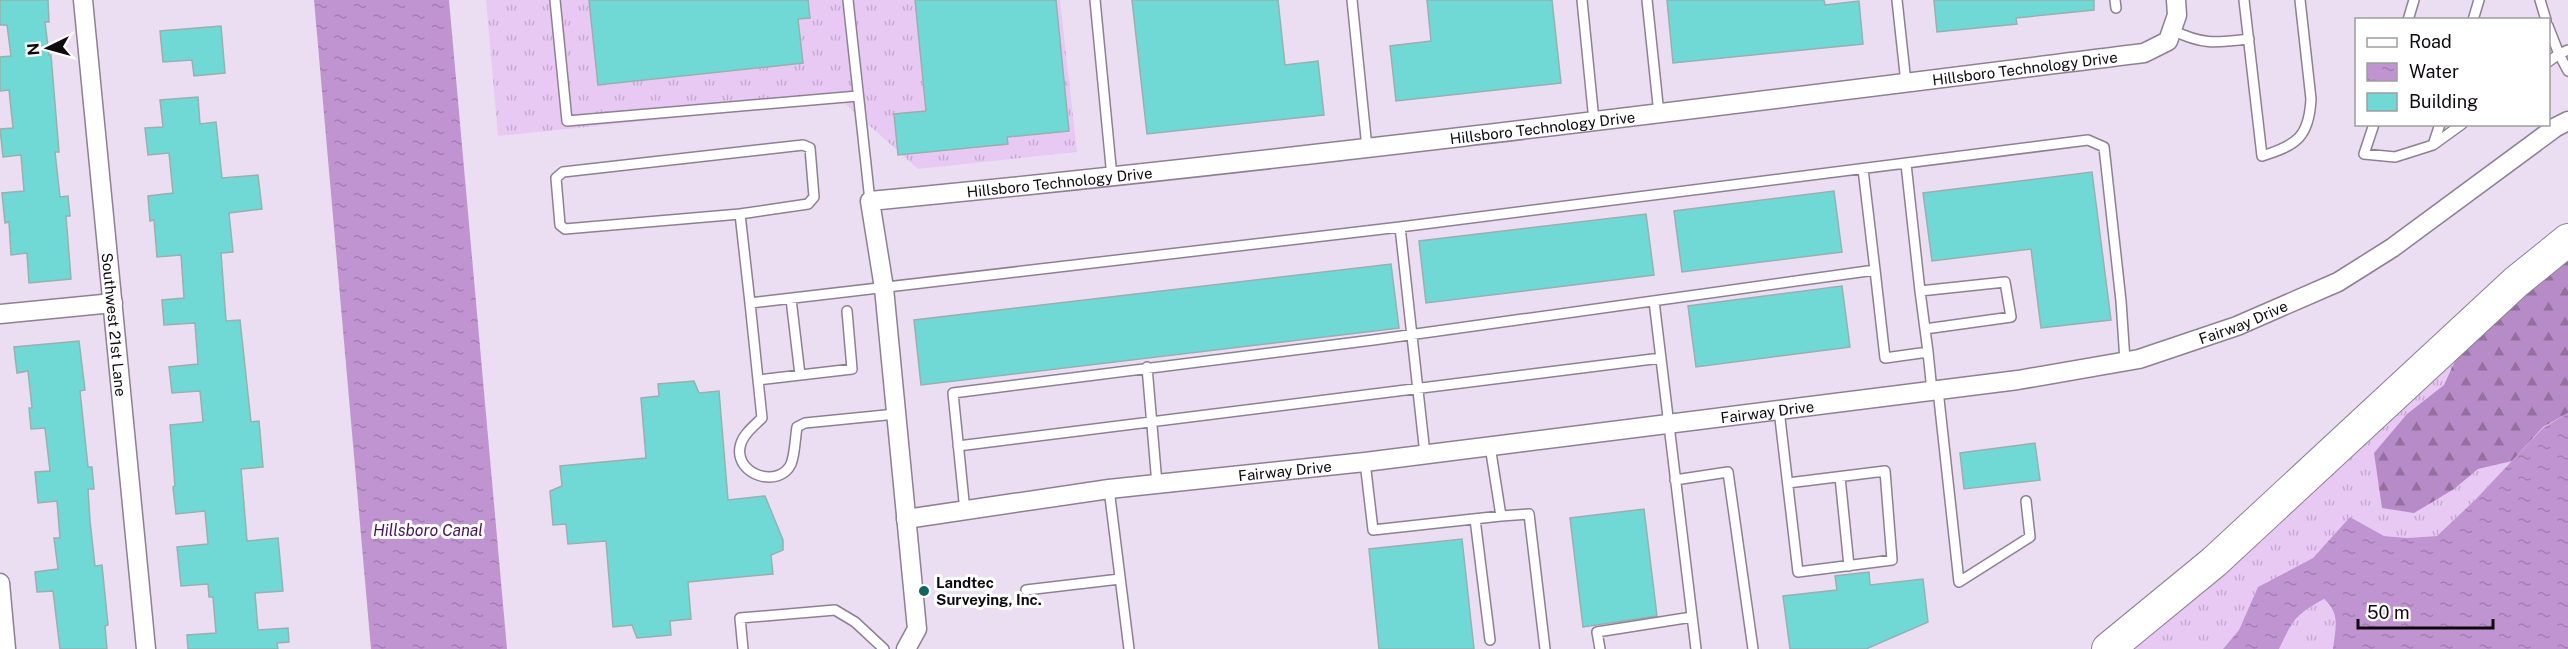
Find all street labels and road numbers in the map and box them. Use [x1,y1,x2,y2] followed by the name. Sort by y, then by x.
[1931,48,2118,88] street label: Hillsboro Technology Drive
[1449,108,1636,147] street label: Hillsboro Technology Drive
[966,164,1153,200] street label: Hillsboro Technology Drive
[99,252,130,397] street label: Southwest 21st Lane
[2196,297,2290,347] street label: Fairway Drive
[1719,397,1815,426] street label: Fairway Drive
[1237,457,1332,484] street label: Fairway Drive

